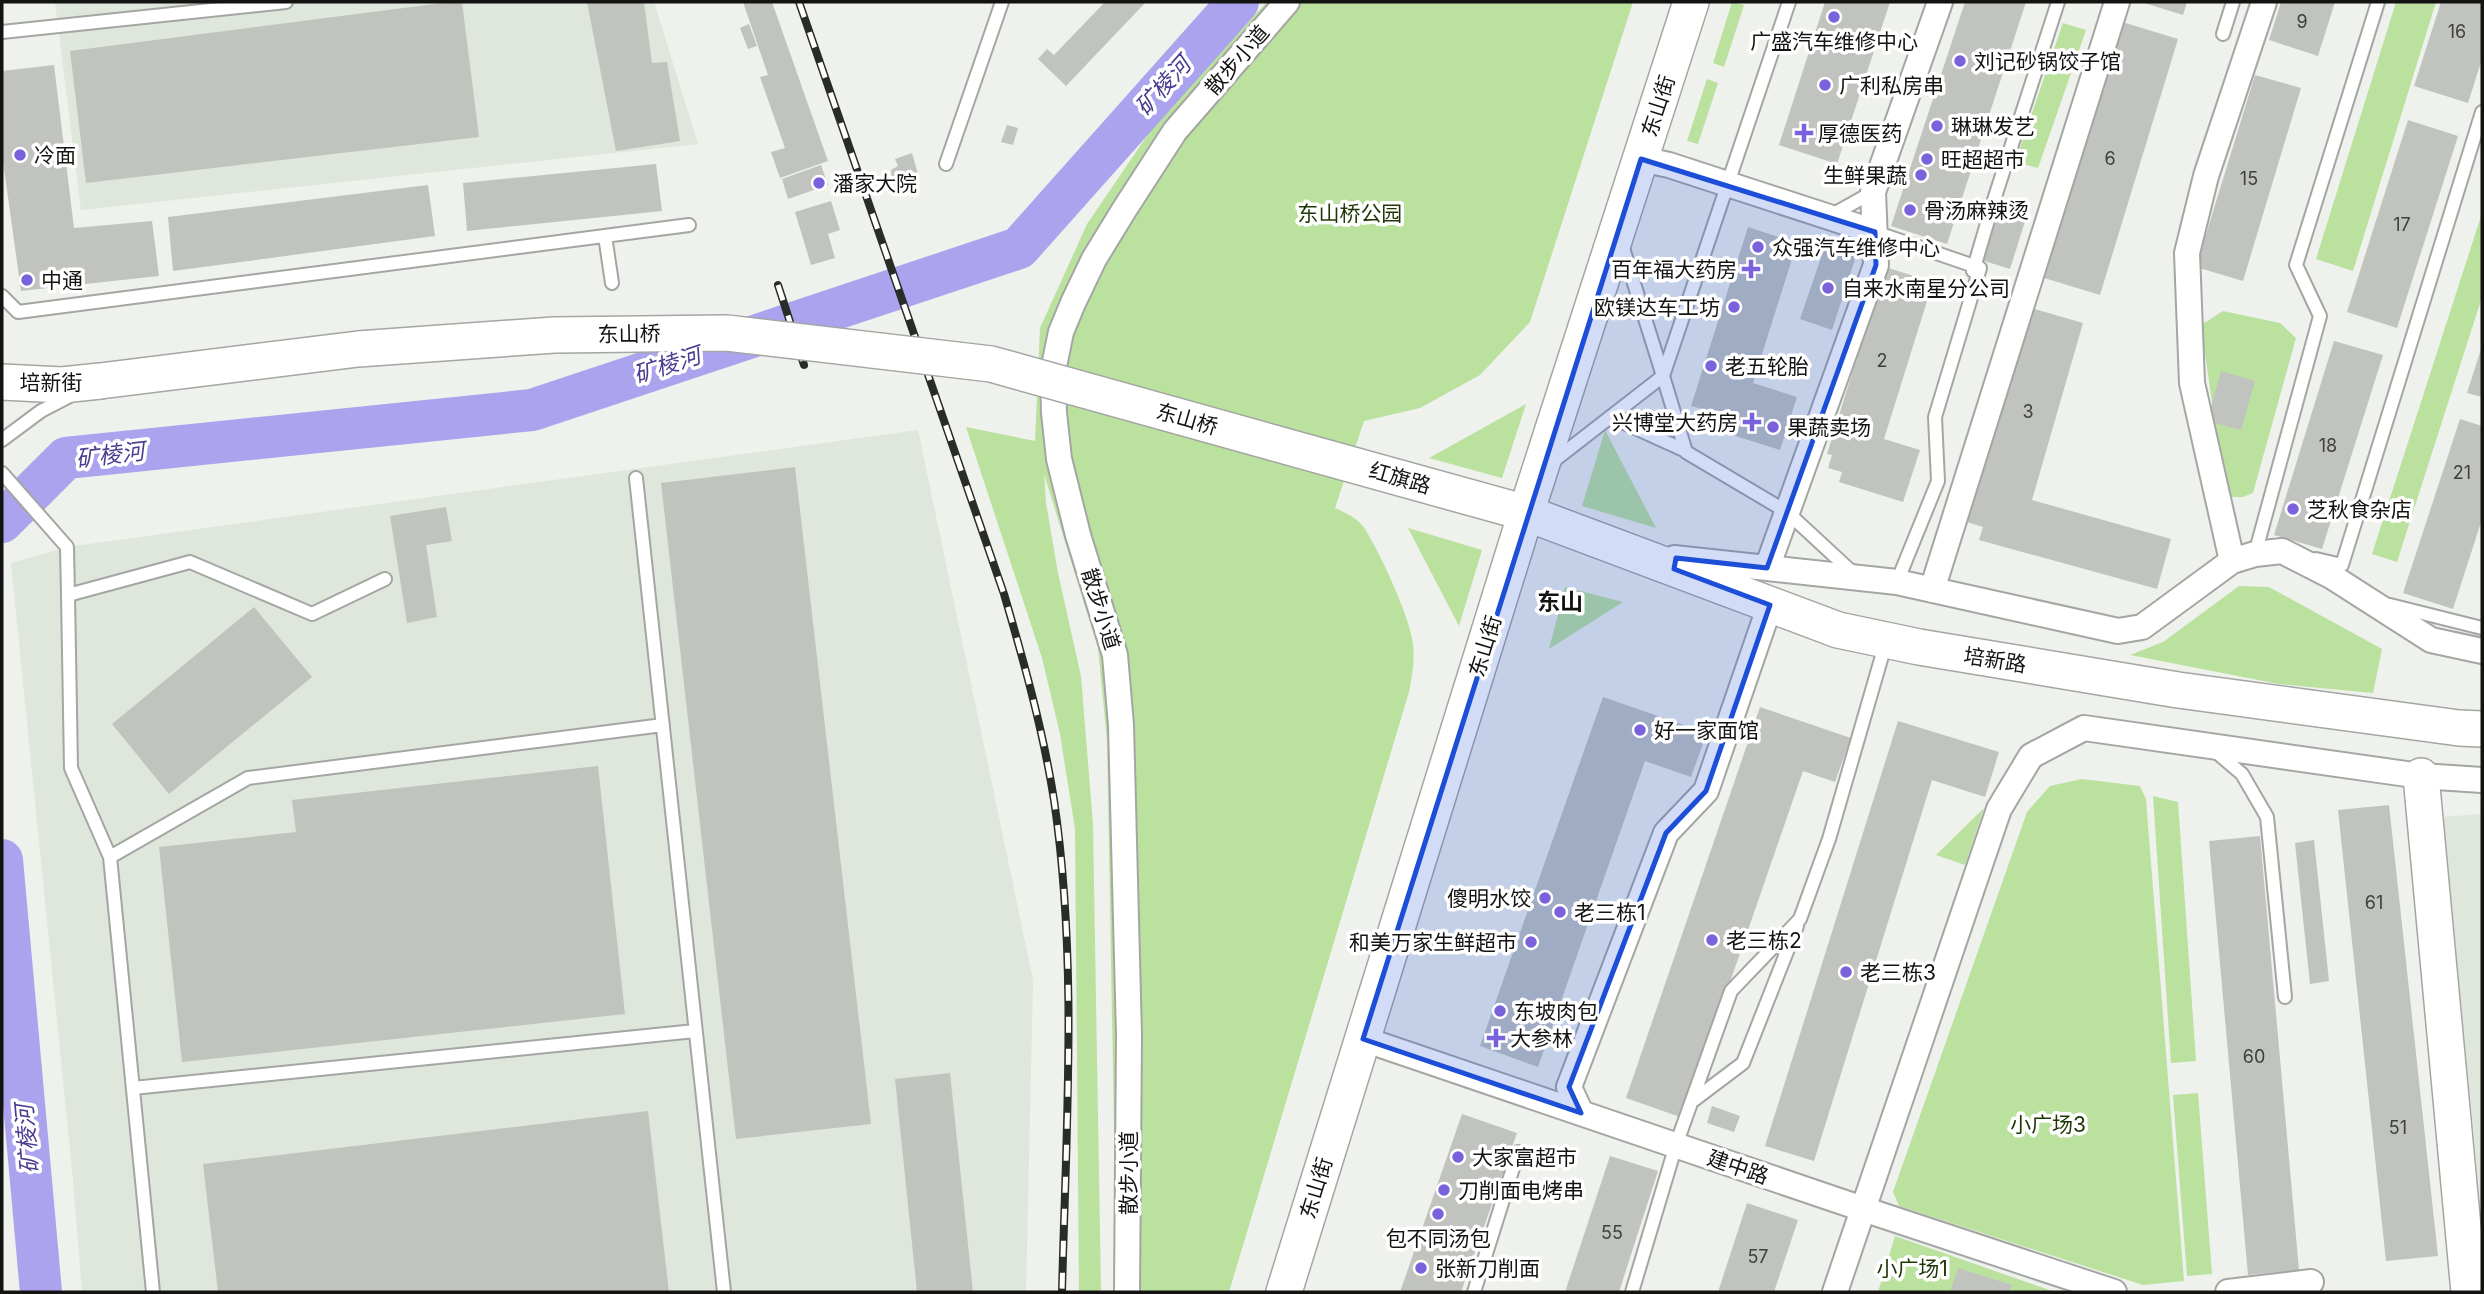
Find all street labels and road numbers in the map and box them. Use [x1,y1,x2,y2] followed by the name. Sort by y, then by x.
[1200,20,1274,100] street label: 散步小道
[1636,72,1680,140] street label: 东山街
[597,321,661,347] street label: 东山桥
[20,370,83,395] street label: 培新街
[1153,398,1221,440] street label: 东山桥
[1366,457,1434,499] street label: 红旗路
[1077,565,1125,653] street label: 散步小道
[1464,612,1506,680] street label: 东山街
[1962,643,2028,677] street label: 培新路
[1116,1131,1141,1215] street label: 散步小道
[1704,1145,1772,1189] street label: 建中路
[1295,1154,1337,1222] street label: 东山街

